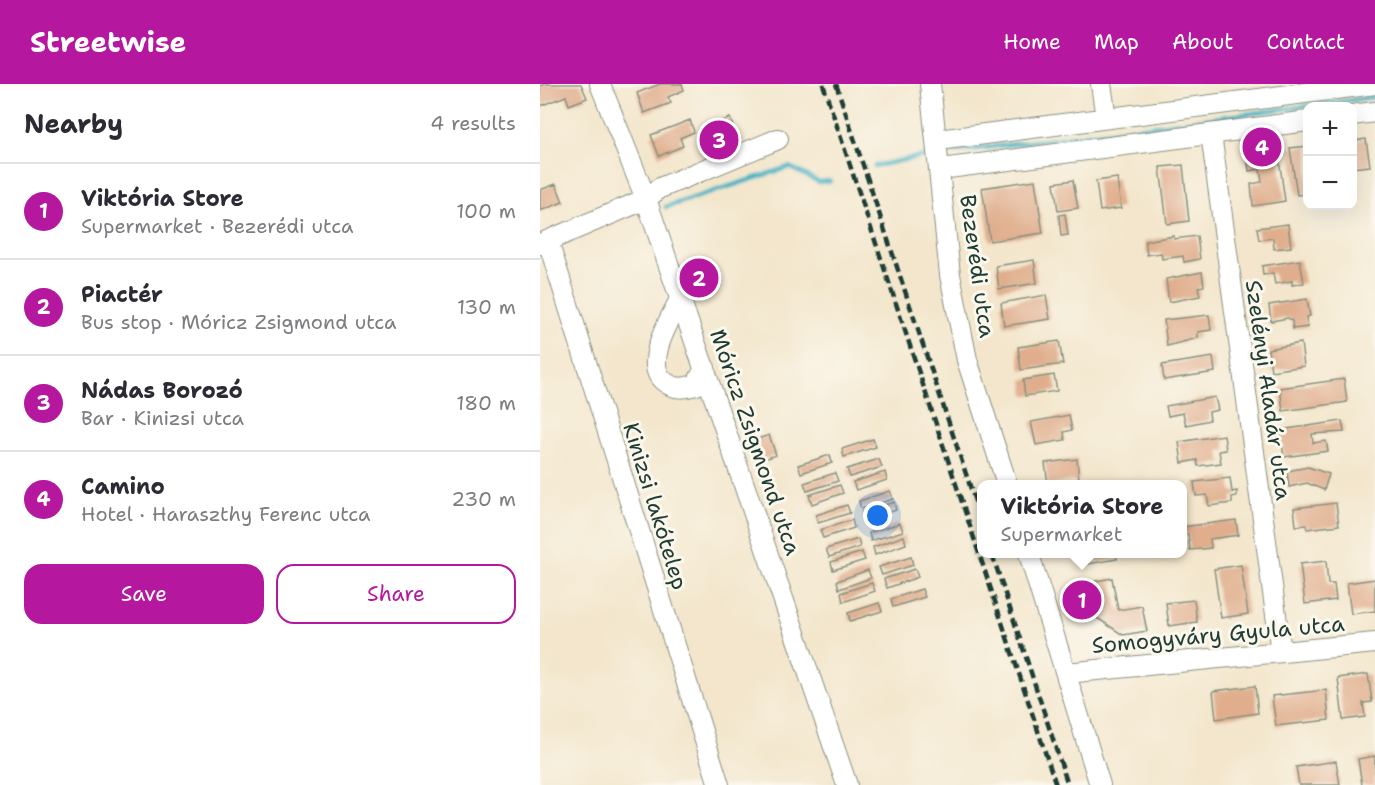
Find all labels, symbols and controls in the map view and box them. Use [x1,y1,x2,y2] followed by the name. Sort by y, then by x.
[30,23,186,61] text: Streetwise
[1003,28,1061,56] text: Home
[1094,28,1139,56] text: Map
[1172,28,1233,56] text: About
[1266,28,1345,56] text: Contact
[1303,102,1357,210] map controls
[1303,102,1357,156] button: +
[24,106,123,141] text: Nearby
[430,110,516,136] text: 4 results
[700,118,738,162] pin: 3
[1242,124,1282,170] pin: 4
[1303,156,1357,210] button: −
[81,184,244,213] text: Viktória Store
[953,193,1002,340] street label: Bezerédi utca
[39,198,48,224] text: 1
[456,198,516,224] text: 100 m
[81,213,353,239] text: Supermarket · Bezerédi utca
[680,256,718,300] pin: 2
[1239,278,1298,502] street label: Szelényi Aladár utca
[81,280,163,309] text: Piactér
[37,294,51,320] text: 2
[457,294,516,320] text: 130 m
[81,309,396,335] text: Bus stop · Móricz Zsigmond utca
[703,325,808,559] street label: Móricz Zsigmond utca
[81,376,243,405] text: Nádas Borozó
[37,390,51,416] text: 3
[456,390,516,416] text: 180 m
[81,405,244,431] text: Bar · Kinizsi utca
[616,419,695,593] street label: Kinizsi lakótelep
[81,472,165,501] text: Camino
[977,480,1187,558] popup
[37,486,51,512] text: 4
[451,486,516,512] text: 230 m
[1001,492,1163,521] text: Viktória Store
[81,501,370,527] text: Hotel · Haraszthy Ferenc utca
[863,501,892,530] your location
[1001,521,1122,547] text: Supermarket
[24,564,264,624] button: Save
[276,564,516,624] button: Share
[1062,578,1102,622] pin: 1
[1090,609,1346,660] street label: Somogyváry Gyula utca

